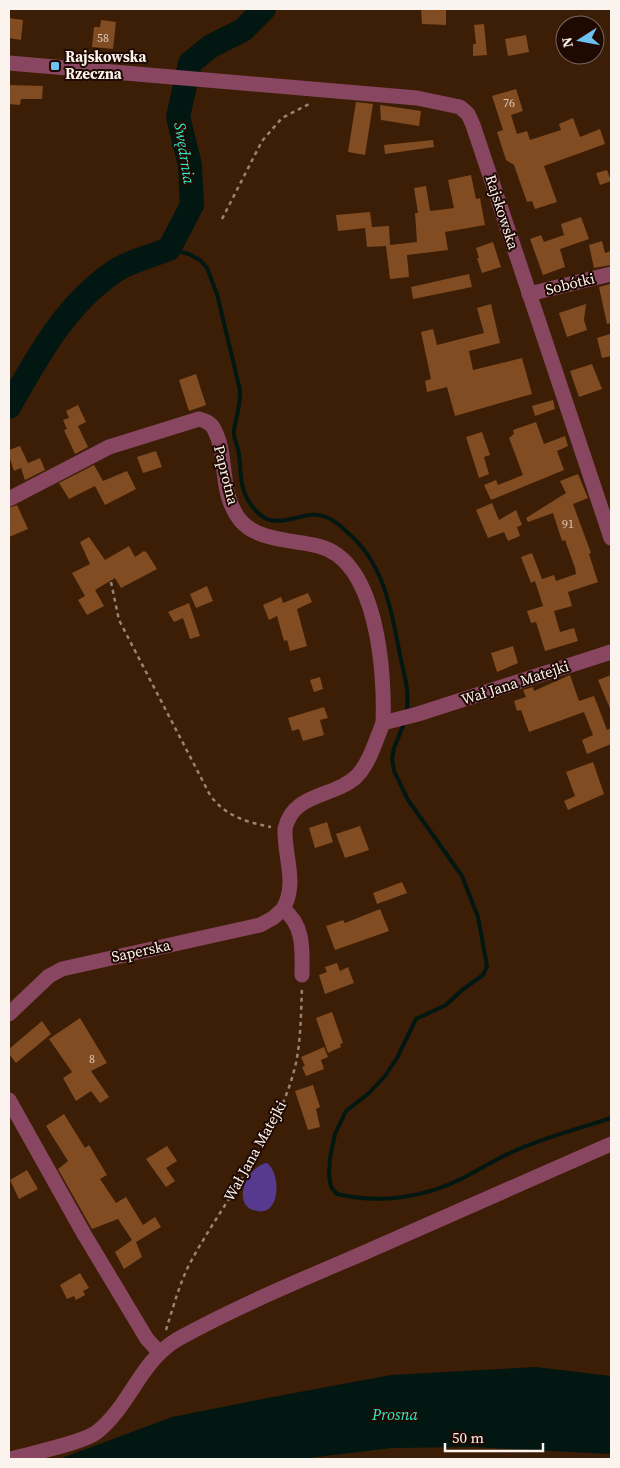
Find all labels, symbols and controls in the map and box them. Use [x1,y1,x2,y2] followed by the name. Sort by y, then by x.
[555,15,605,65] north arrow
[97,30,109,46] house number: 58
[556,36,578,49] text: N
[65,46,147,84] place label: Rajskowska Rzeczna
[49,60,61,72] marker: Rajskowska Rzeczna
[503,95,515,111] house number: 76
[169,120,201,186] water label: Swędrnia
[481,172,525,252] street label: Rajskowska
[543,267,597,300] street label: Sobótki
[209,443,244,507] street label: Paprotna
[562,516,574,532] house number: 91
[458,655,571,710] street label: Wał Jana Matejki
[109,934,173,967] street label: Saperska
[89,1051,95,1067] house number: 8
[218,1097,291,1205] street label: Wał Jana Matejki
[371,1403,419,1425] water label: Prosna
[445,1420,542,1452] scale bar
[452,1427,484,1448] text: 50 m

